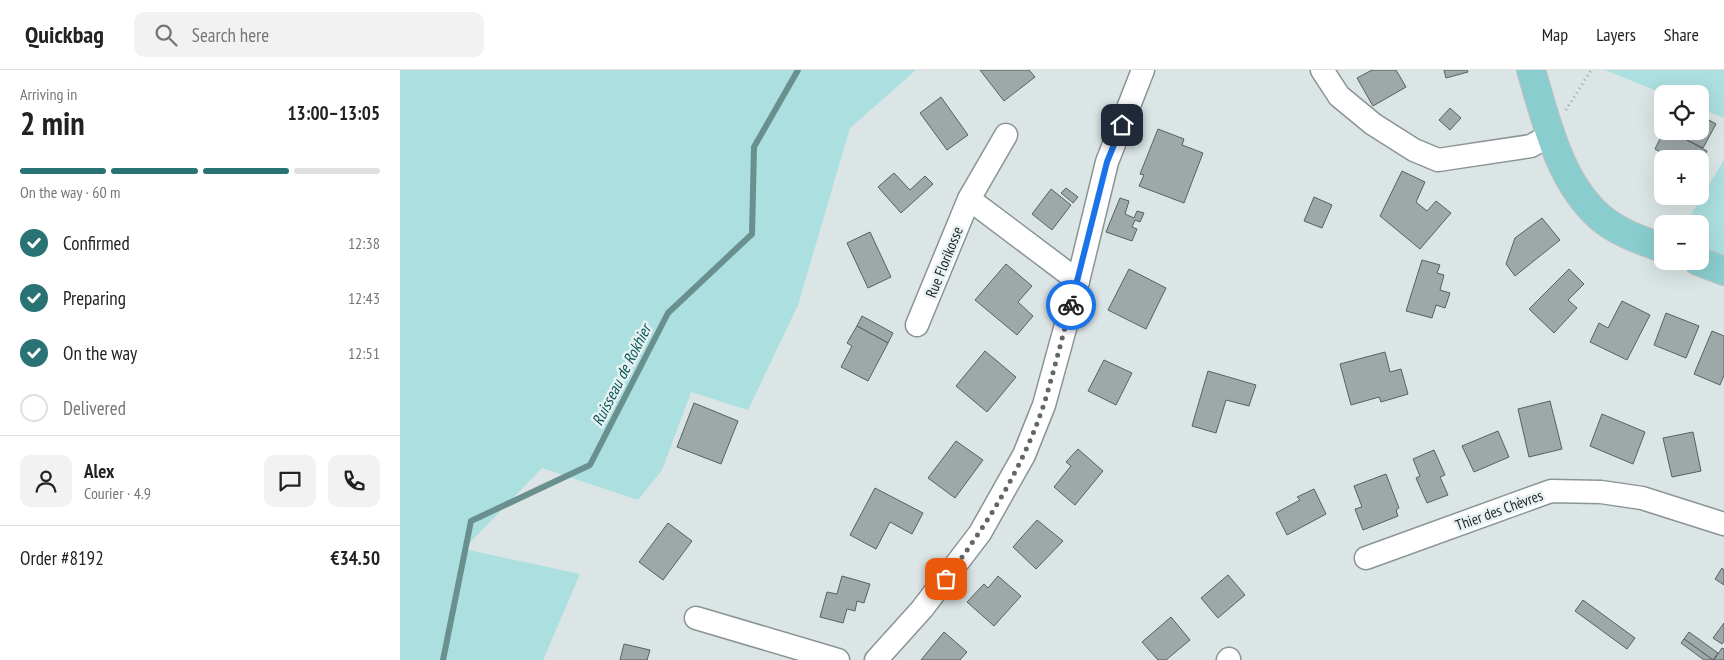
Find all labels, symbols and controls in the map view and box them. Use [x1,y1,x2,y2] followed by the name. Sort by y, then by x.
[134,12,484,57] search box
[25,19,104,50] text: Quickbag
[152,21,180,49] icon: search
[192,23,269,47] text: Search here
[1542,23,1568,46] text: Map
[1596,23,1636,46] text: Layers
[1664,23,1699,46] text: Share
[20,84,77,104] text: Arriving in
[1654,85,1709,270] map controls
[1654,85,1709,140] button: locate
[287,101,380,125] text: 13:00–13:05
[20,102,85,144] text: 2 min
[1101,104,1143,146] pin
[1108,111,1136,139] icon: home
[1654,150,1709,205] button: +
[20,182,120,202] text: On the way · 60 m
[1654,215,1709,270] button: −
[921,224,967,300] street label: Rue Florikosse
[20,229,48,257] icon: check
[63,231,130,255] text: Confirmed
[348,233,380,253] text: 12:38
[1046,280,1096,330] courier
[20,284,48,312] icon: check
[63,286,126,310] text: Preparing
[348,288,380,308] text: 12:43
[1057,291,1085,319] icon: bike
[587,319,656,429] water label: Ruisseau de Rokhier
[20,339,48,367] icon: check
[63,341,137,365] text: On the way
[348,343,380,363] text: 12:51
[63,396,126,420] text: Delivered
[20,455,72,507] button: person
[264,455,316,507] button: chat
[328,455,380,507] button: phone
[84,459,114,483] text: Alex
[84,483,151,503] text: Courier · 4.9
[1453,485,1545,535] street label: Thier des Chèvres
[20,546,104,570] text: Order #8192
[331,546,380,570] text: €34.50
[925,558,967,600] pin
[932,565,960,593] icon: bag

